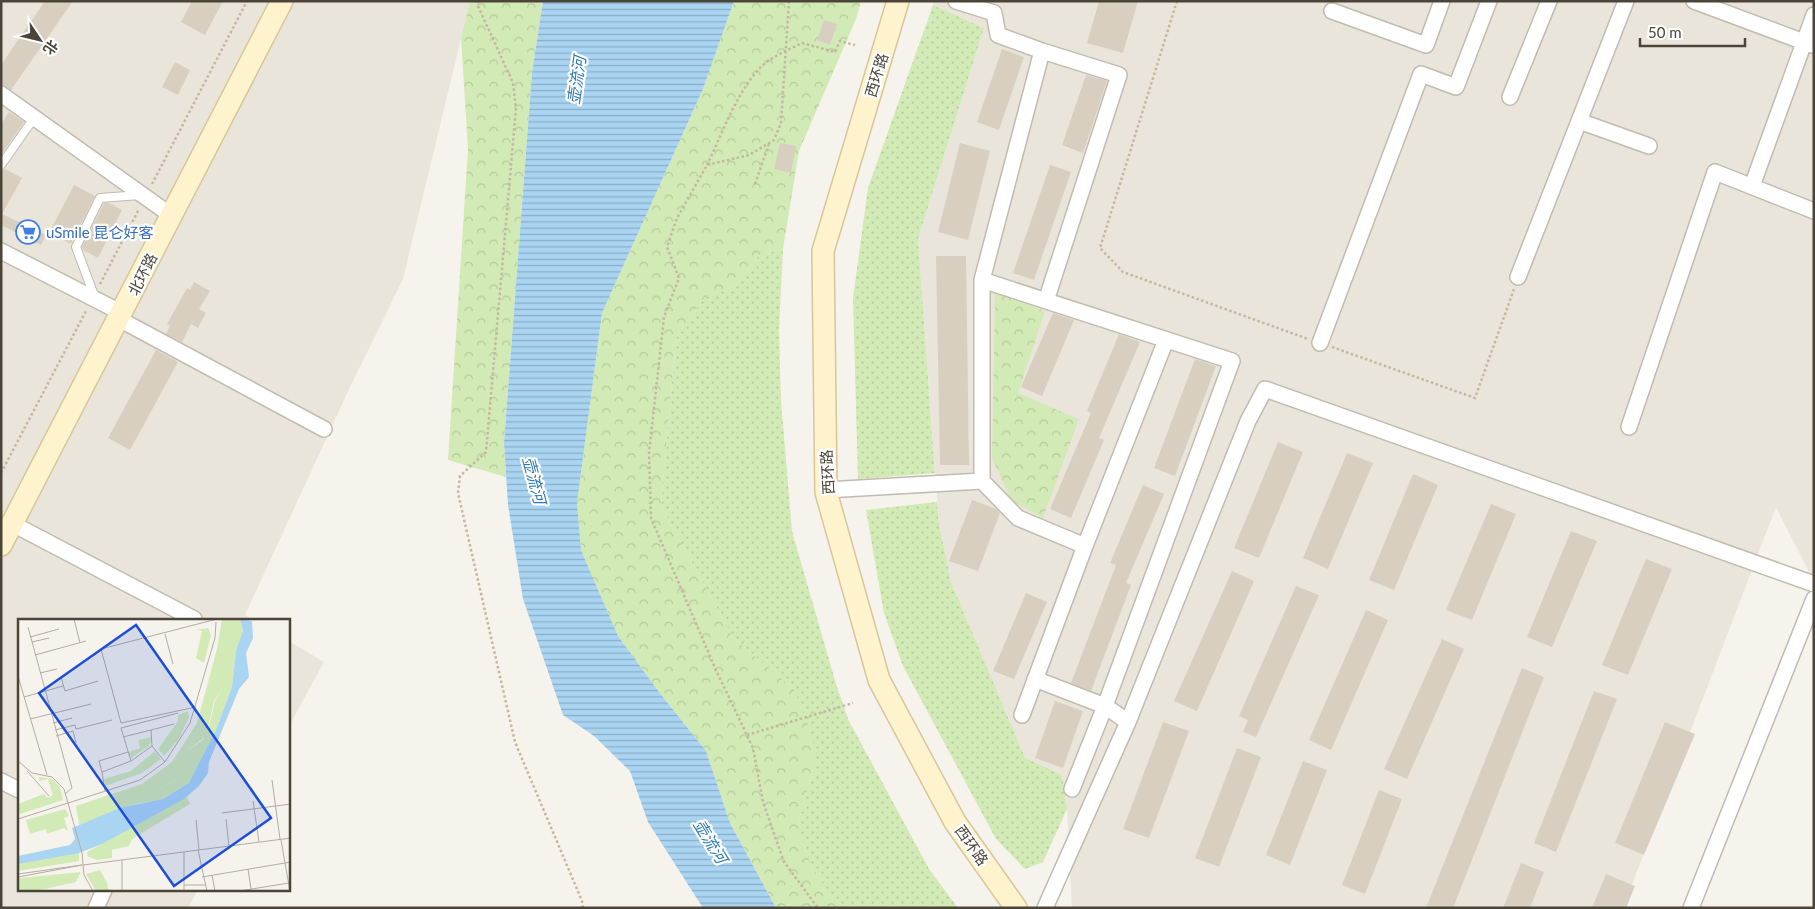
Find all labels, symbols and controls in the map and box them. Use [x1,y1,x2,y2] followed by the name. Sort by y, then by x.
[15,15,65,65] north arrow
[1640,15,1745,47] scale bar
[1648,23,1682,41] text: 50 m
[40,37,62,58] text: 北
[861,51,891,99] street label: 西环路
[563,52,589,105] water label: 壶流河
[15,219,41,245] supermarket icon: uSmile 昆仑好客
[46,223,154,241] place label: uSmile 昆仑好客
[124,250,160,298] street label: 北环路
[817,449,837,495] street label: 西环路
[520,454,551,509] water label: 壶流河
[18,619,290,892] inset map
[690,816,733,869] water label: 壶流河
[952,821,992,869] street label: 西环路

